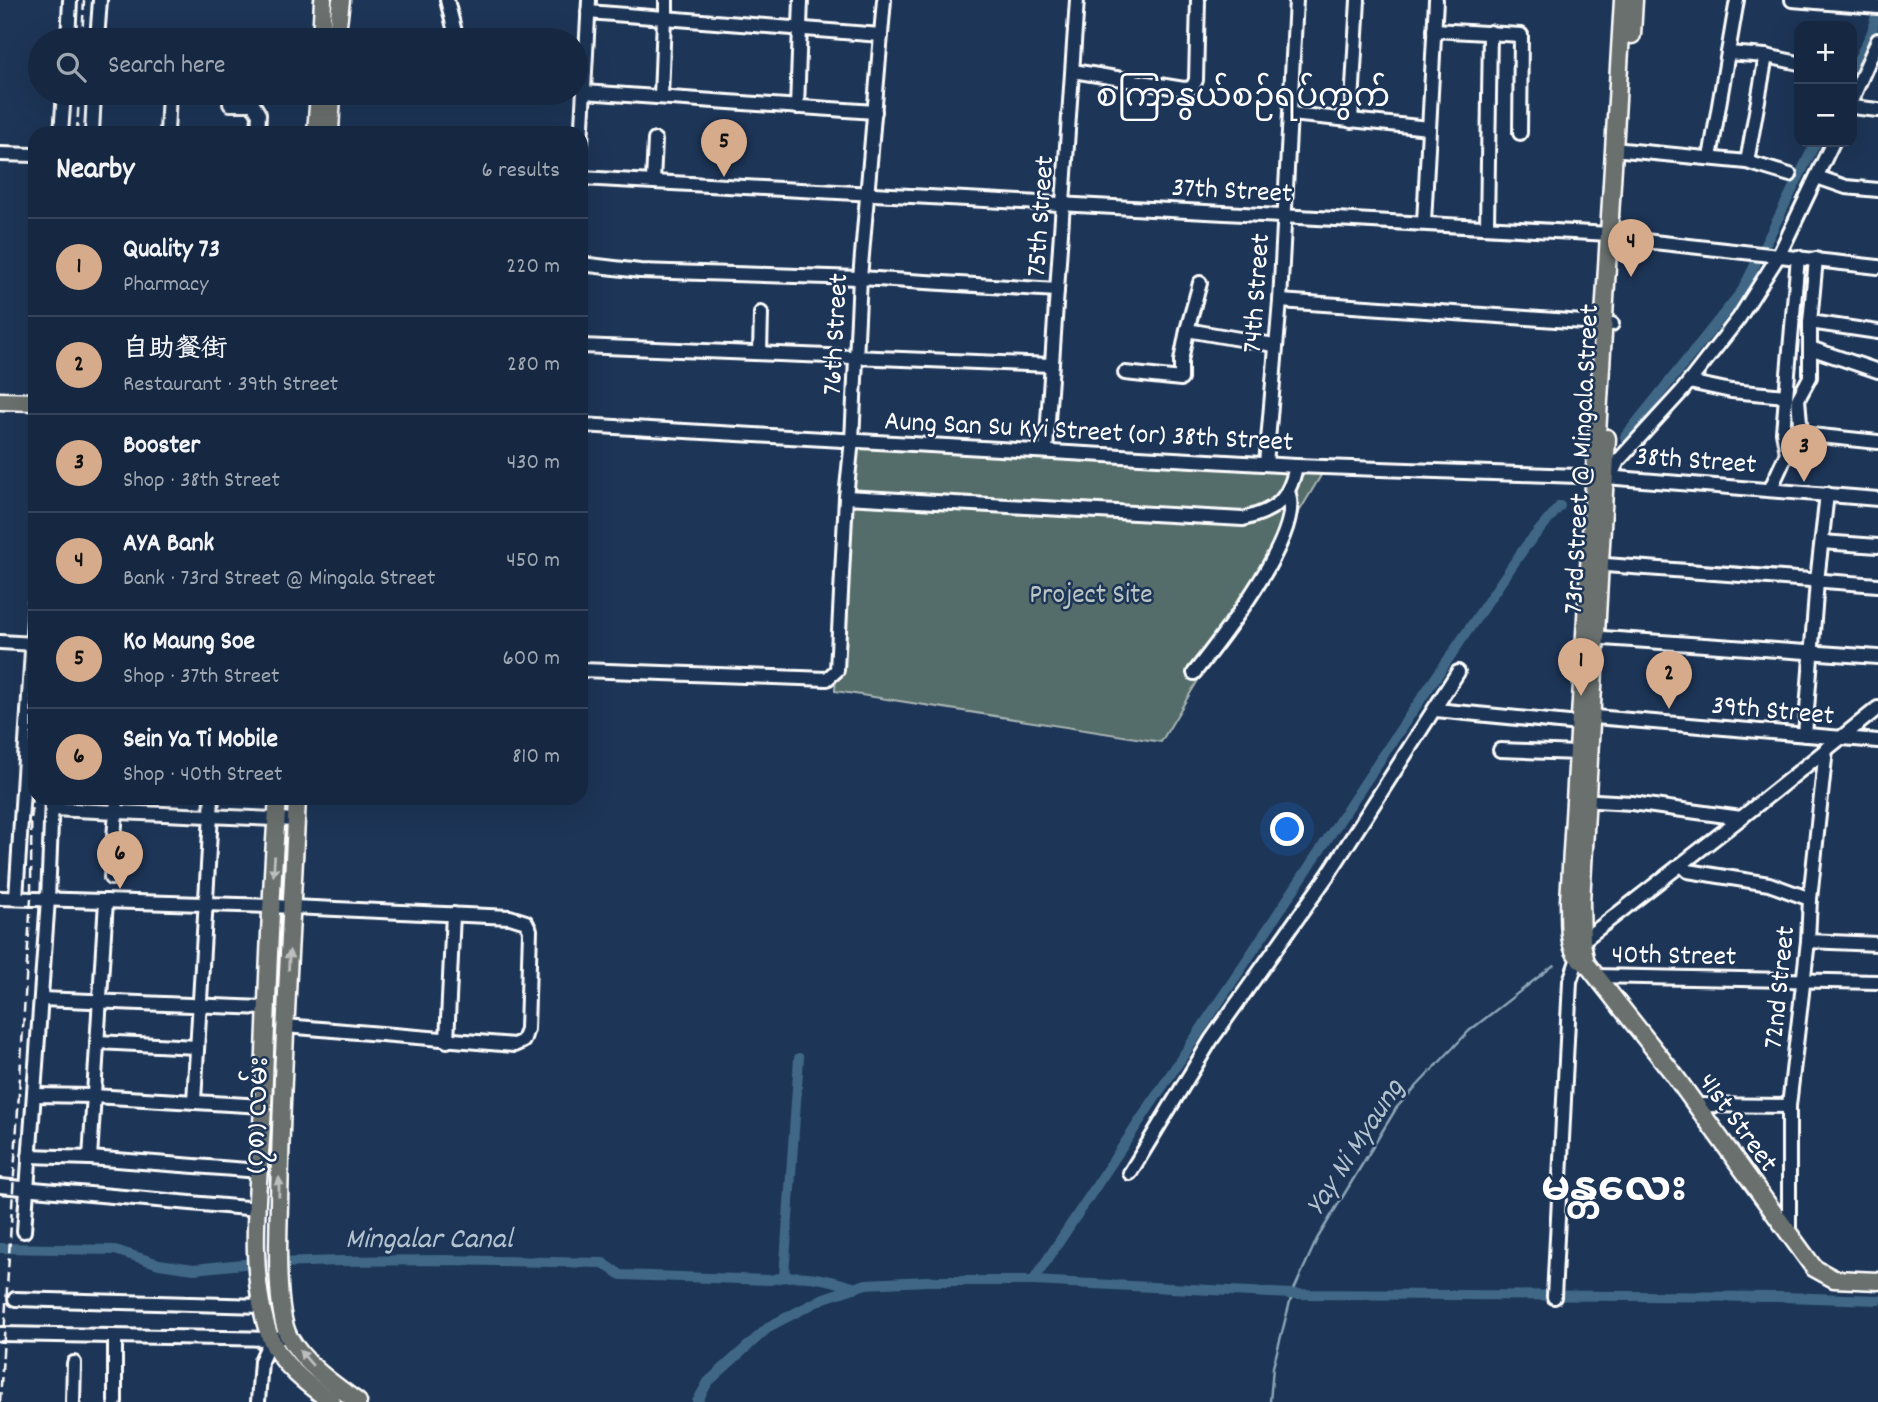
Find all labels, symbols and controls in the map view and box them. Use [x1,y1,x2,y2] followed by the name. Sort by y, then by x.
[1794,21,1857,147] map controls
[1794,21,1857,84] button: +
[28,28,588,105] search box
[52,48,90,86] icon: search
[108,48,226,85] text: Search here
[1096,72,1390,123] district label: စကြာနွယ်စဉ်ရပ်ကွက်
[1794,84,1857,147] button: −
[701,119,747,177] pin: 5
[56,150,134,193] text: Nearby
[1019,154,1067,278] street label: 75th Street
[482,155,560,188] text: 6 results
[1170,170,1293,216] street label: 37th Street
[1608,219,1654,277] pin: 4
[123,232,220,269] text: Quality 73
[1235,232,1283,355] street label: 74th Street
[76,251,82,284] text: 1
[506,251,560,284] text: 220 m
[123,269,208,302] text: Pharmacy
[815,272,861,396] street label: 76th Street
[1556,303,1612,615] street label: 73rd Street @ Mingala Street
[123,332,227,369] text: 自助餐街
[74,349,84,382] text: 2
[507,349,560,382] text: 280 m
[123,369,338,402] text: Restaurant · 39th Street
[883,403,1294,465] street label: Aung San Su Kyi Street (or) 38th Street
[1781,424,1827,482] pin: 3
[123,428,200,465] text: Booster
[1634,439,1758,487] street label: 38th Street
[74,447,84,480] text: 3
[507,447,560,480] text: 430 m
[123,465,280,498] text: Shop · 38th Street
[123,526,214,563] text: AYA Bank
[74,545,84,578] text: 4
[506,545,560,578] text: 450 m
[123,563,436,596] text: Bank · 73rd Street @ Mingala Street
[1029,577,1153,617] park label: Project Site
[123,624,255,661] text: Ko Maung Soe
[1558,638,1604,696] pin: 1
[74,643,84,676] text: 5
[503,643,560,676] text: 600 m
[1646,651,1692,709] pin: 2
[123,661,280,694] text: Shop · 37th Street
[1710,688,1836,738] street label: 39th Street
[123,722,278,759] text: Sein Ya Ti Mobile
[73,741,85,774] text: 6
[512,741,560,774] text: 810 m
[123,759,283,792] text: Shop · 40th Street
[1270,812,1304,846] your location
[97,831,143,889] pin: 6
[268,855,279,877] one-way arrow
[1756,924,1808,1051] street label: 72nd Street
[1611,937,1737,979] street label: 40th Street
[284,949,295,971] one-way arrow
[235,1056,282,1174] street label: (၇၈) လမ်း
[1686,1066,1786,1182] street label: 41st Street
[1297,1071,1417,1225] water label: Yay Ni Myaung
[1541,1162,1687,1222] district label: မန္တလေး
[273,1176,285,1198] one-way arrow
[345,1220,516,1263] water label: Mingalar Canal
[298,1349,314,1367] one-way arrow

